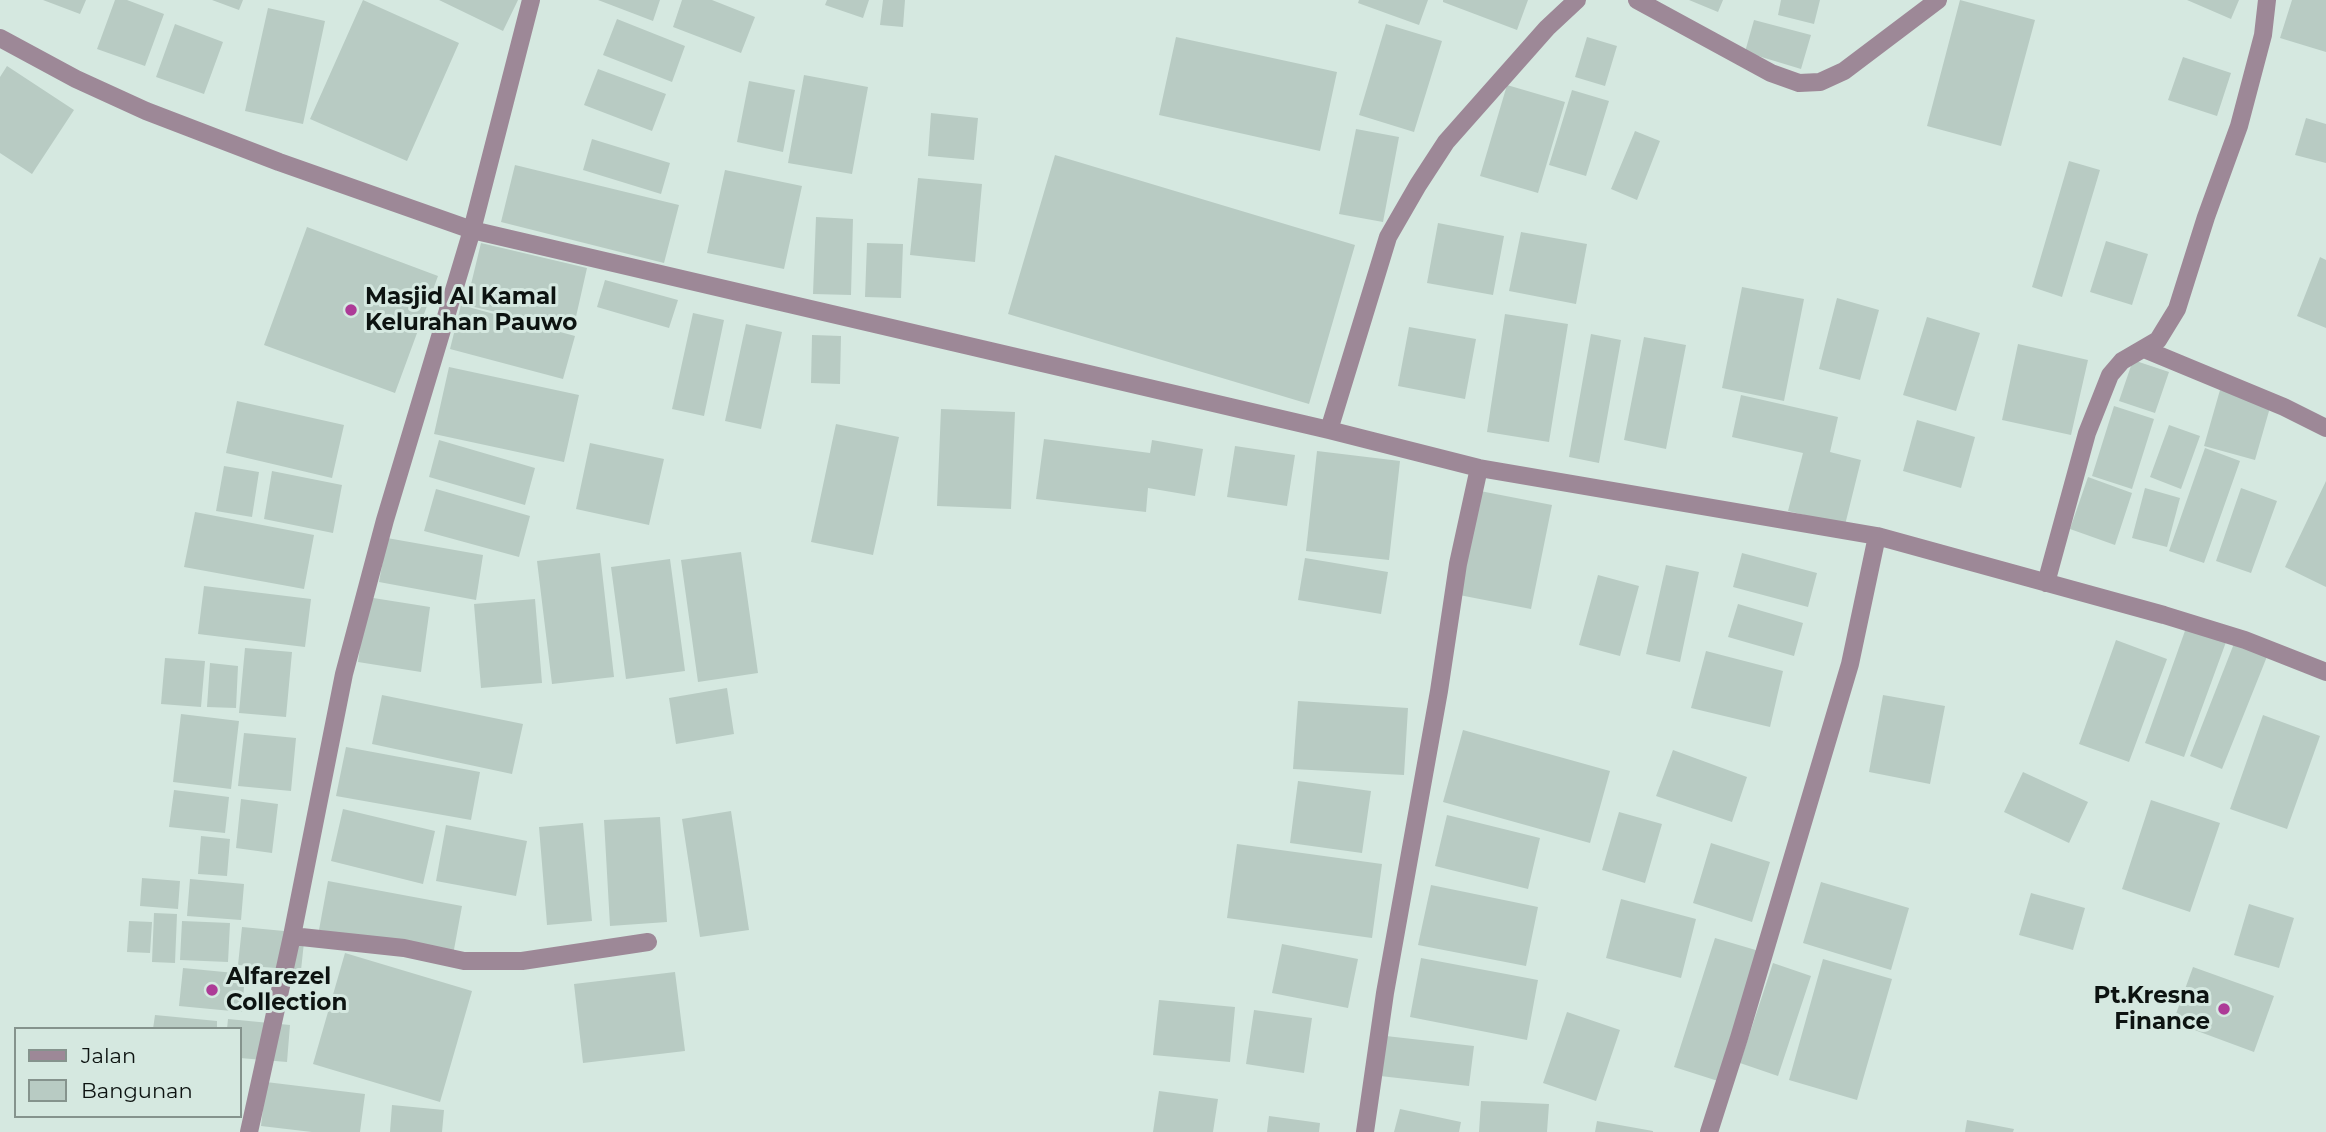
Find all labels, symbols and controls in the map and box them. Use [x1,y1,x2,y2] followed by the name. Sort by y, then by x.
[365,283,577,337] place label: Masjid Al Kamal Kelurahan Pauwo
[343,302,359,318] marker: Masjid Al Kamal Kelurahan Pauwo
[226,963,347,1017] place label: Alfarezel Collection
[204,982,220,998] marker: Alfarezel Collection
[2093,982,2210,1036] place label: Pt.Kresna Finance
[2216,1001,2232,1017] marker: Pt.Kresna Finance
[14,1027,242,1118] legend
[81,1043,136,1068] text: Jalan
[81,1078,193,1103] text: Bangunan

